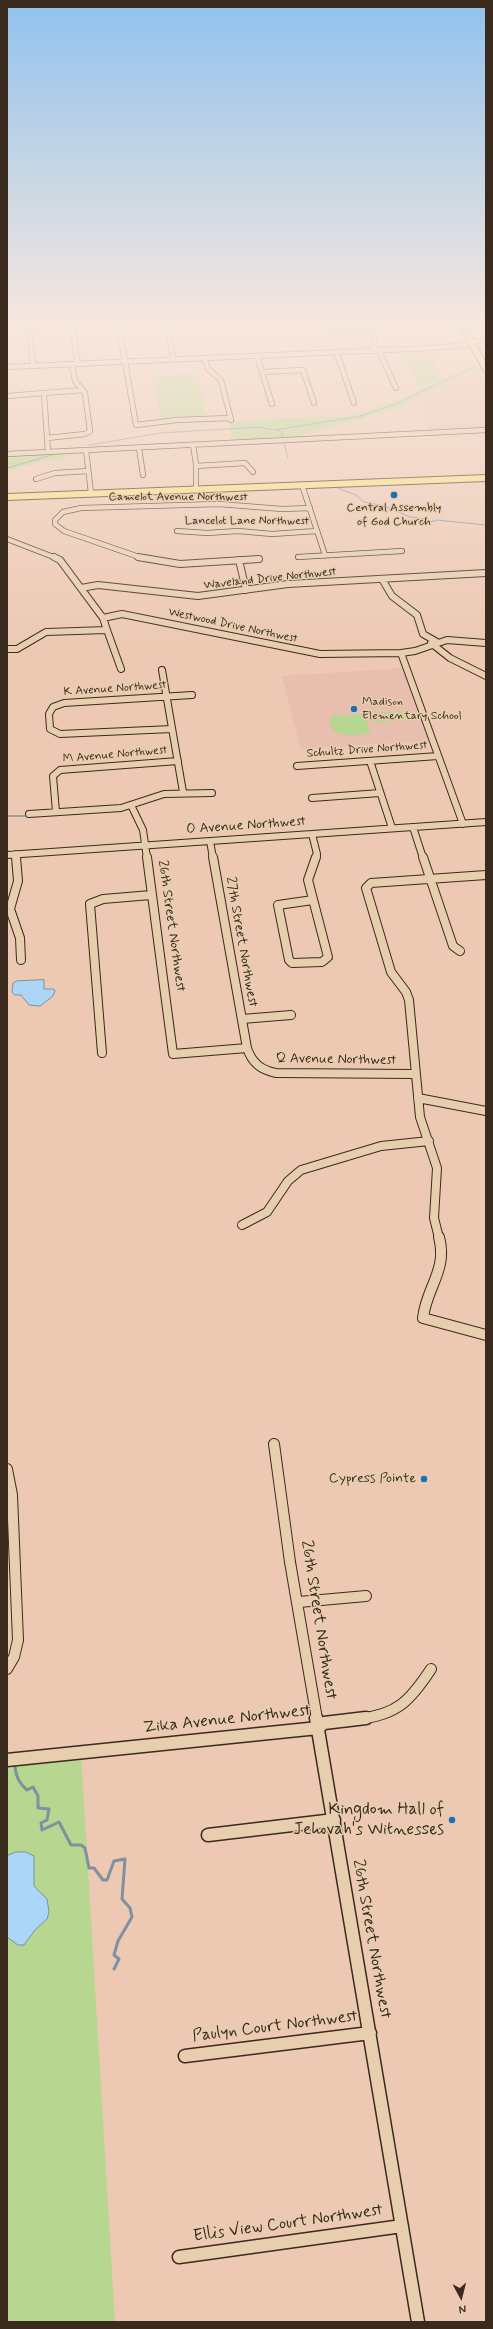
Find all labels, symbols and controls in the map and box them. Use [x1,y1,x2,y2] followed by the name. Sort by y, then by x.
[108,490,248,504] street label: Camelot Avenue Northwest
[389,490,399,500] marker: Central Assembly of God Church
[347,501,441,529] place label: Central Assembly of God Church
[185,514,309,528] street label: Lancelot Lane Northwest
[203,565,337,593] street label: Waveland Drive Northwest
[167,605,299,647] street label: Westwood Drive Northwest
[63,678,167,700] street label: K Avenue Northwest
[362,695,462,723] place label: Madison Elementary School
[349,704,359,714] marker: Madison Elementary School
[306,739,428,761] street label: Schultz Drive Northwest
[62,743,168,767] street label: M Avenue Northwest
[186,813,306,839] street label: O Avenue Northwest
[153,859,189,993] street label: 26th Street Northwest
[221,876,261,1008] street label: 27th Street Northwest
[276,1051,396,1069] street label: Q Avenue Northwest
[329,1471,416,1487] place label: Cypress Pointe
[419,1474,429,1484] marker: Cypress Pointe
[295,1539,341,1701] street label: 26th Street Northwest
[142,1701,312,1739] street label: Zika Avenue Northwest
[293,1800,444,1840] place label: Kingdom Hall of Jehovah's Witnesses
[447,1815,457,1825] marker: Kingdom Hall of Jehovah's Witnesses
[347,1858,395,2020] street label: 26th Street Northwest
[191,2007,359,2047] street label: Paulyn Court Northwest
[192,2201,384,2247] street label: Ellis View Court Northwest
[441,2277,481,2317] north arrow
[458,2302,467,2316] text: N

